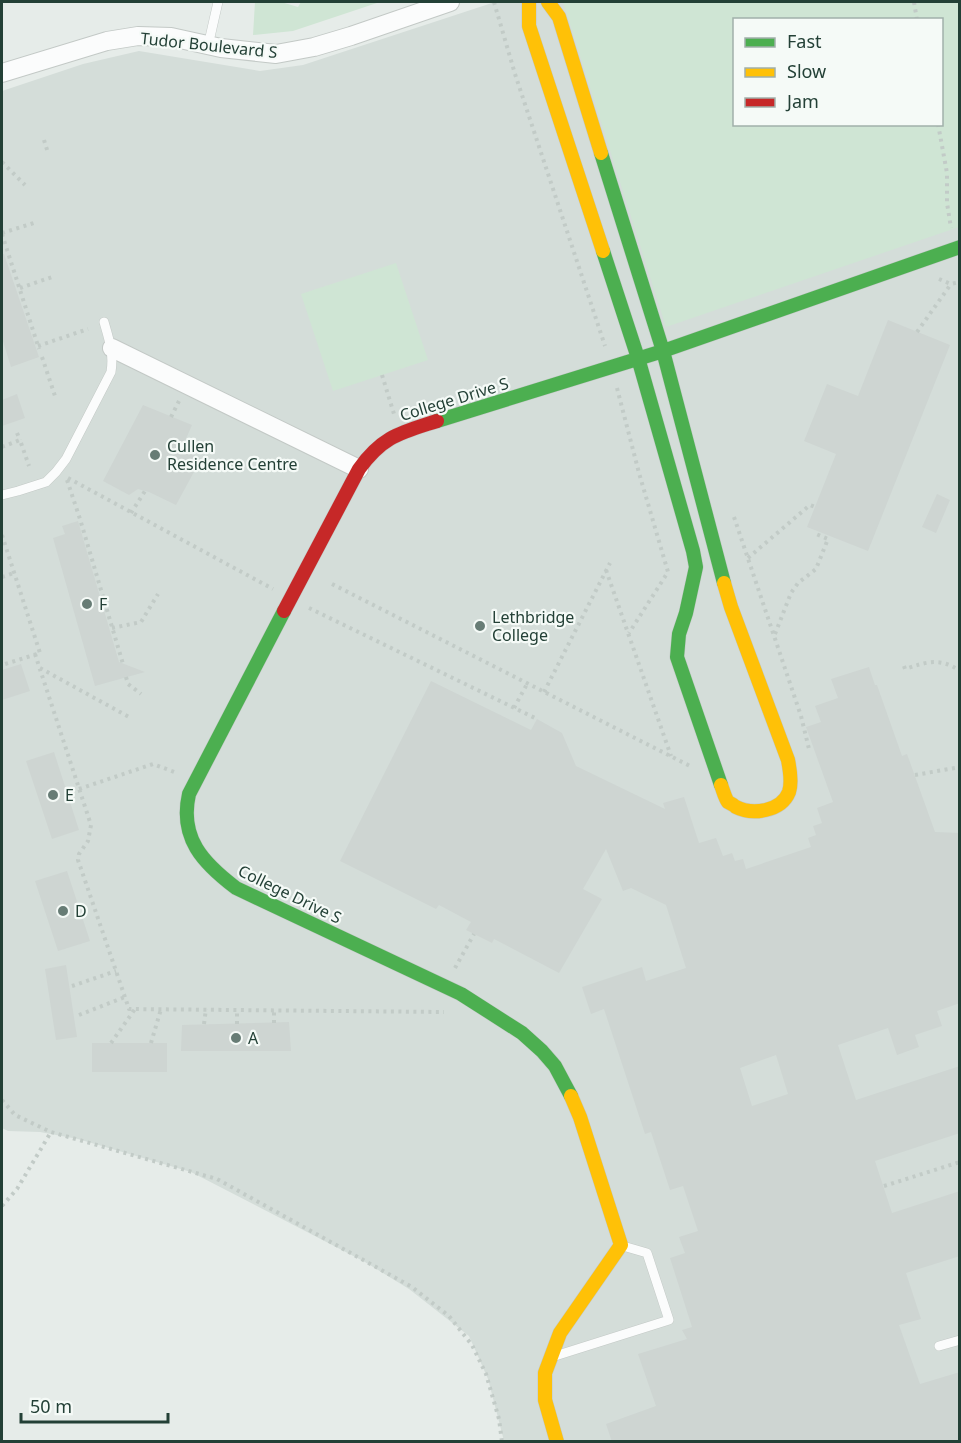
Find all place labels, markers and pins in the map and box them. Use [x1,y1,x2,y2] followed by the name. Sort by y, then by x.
[167,435,298,475] place label: Cullen Residence Centre
[148,448,162,462] marker: Cullen Residence Centre
[99,593,107,615] place label: F
[80,597,94,611] marker: F
[492,606,574,646] place label: Lethbridge College
[473,619,487,633] marker: Lethbridge College
[65,784,74,806] place label: E
[46,788,60,802] marker: E
[75,900,87,922] place label: D
[56,904,70,918] marker: D
[248,1027,259,1049] place label: A
[229,1031,243,1045] marker: A

